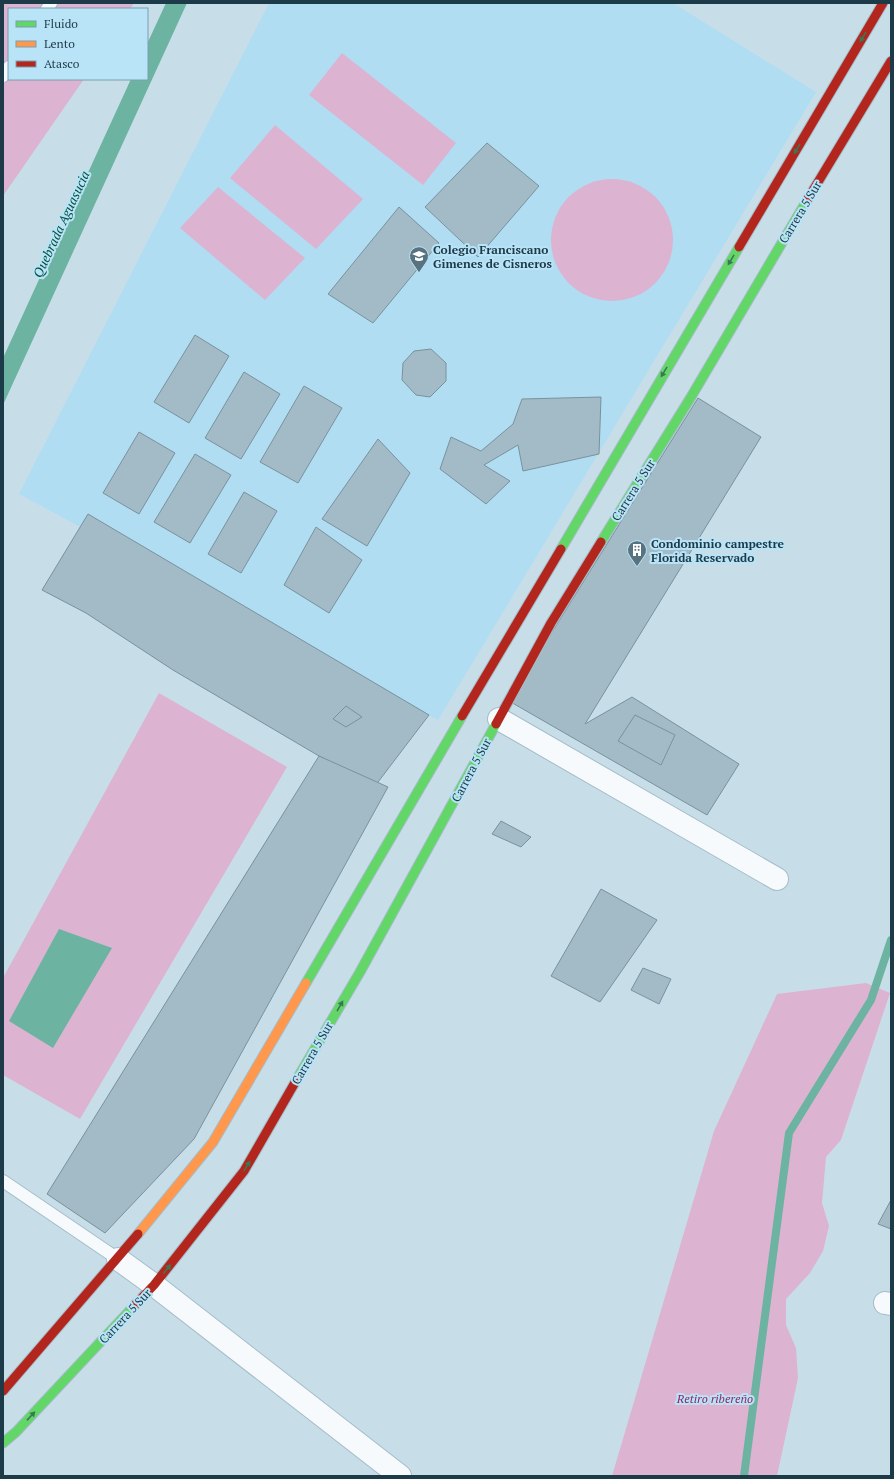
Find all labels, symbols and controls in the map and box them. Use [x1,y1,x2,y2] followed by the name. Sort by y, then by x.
[8,8,148,80] legend
[44,16,78,31] text: Fluido
[859,31,866,43] one-way arrow
[44,36,75,51] text: Lento
[44,56,80,71] text: Atasco
[793,143,800,155] one-way arrow
[28,168,94,280] water label: Quebrada Aguasucia
[776,178,825,246] street label: Carrera 5 Sur
[433,242,552,271] place label: Colegio Franciscano Gimenes de Cisneros
[408,245,430,273] school or university icon: Colegio Franciscano Gimenes de Cisneros
[727,255,734,266] one-way arrow
[661,366,668,378] one-way arrow
[608,456,658,524] street label: Carrera 5 Sur
[651,536,785,565] place label: Condominio campestre Florida Reservado
[626,539,648,567] building icon: Condominio campestre Florida Reservado
[448,735,494,804] street label: Carrera 5 Sur
[336,1000,343,1012] one-way arrow
[288,1019,336,1087] street label: Carrera 5 Sur
[243,1160,250,1172] one-way arrow
[162,1263,171,1274] one-way arrow
[96,1285,155,1347] street label: Carrera 5 Sur
[676,1391,753,1406] park label: Retiro ribereño
[27,1411,36,1421] one-way arrow

